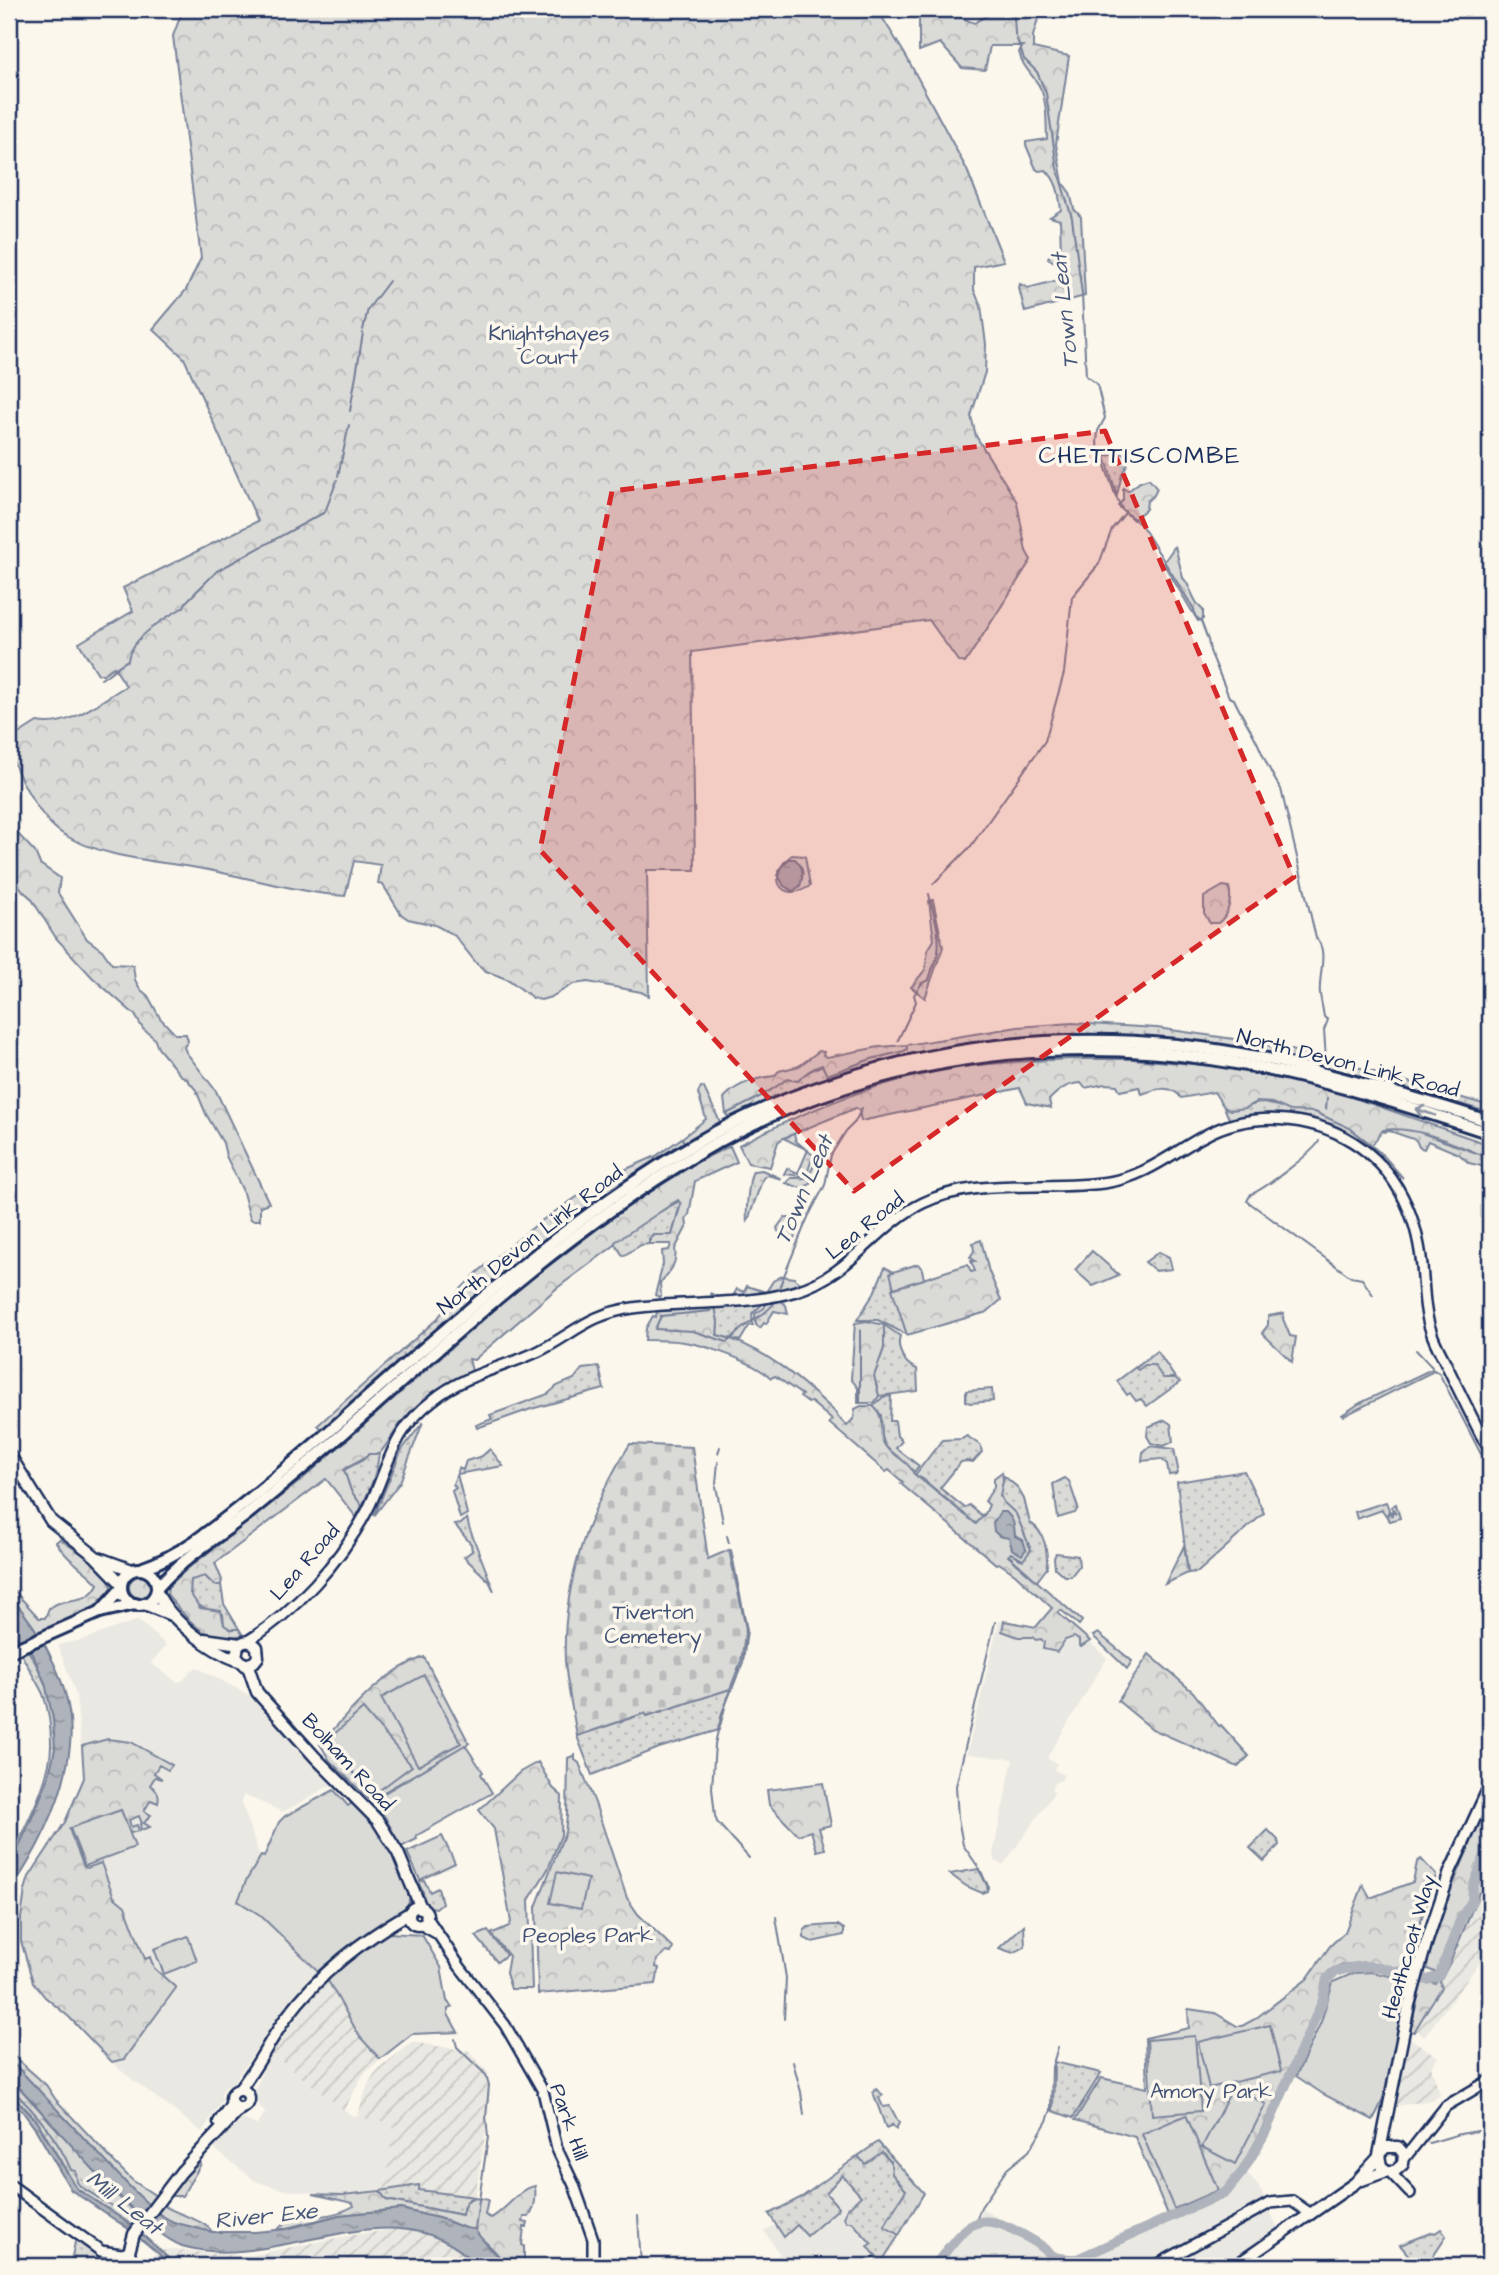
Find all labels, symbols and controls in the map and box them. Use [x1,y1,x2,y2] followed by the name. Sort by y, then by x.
[1043,249,1087,370] water label: Town Leat
[488,319,610,372] park label: Knightshayes Court
[1039,439,1241,473] district label: CHETTISCOMBE
[1234,1021,1462,1105] street label: North Devon Link Road
[1415,1104,1437,1117] one-way arrow
[767,1128,842,1250] water label: Town Leat
[431,1158,629,1322] street label: North Devon Link Road
[820,1185,911,1267] street label: Lea Road
[263,1517,347,1607] street label: Lea Road
[605,1598,702,1653] park label: Tiverton Cemetery
[295,1707,401,1817] street label: Bolham Road
[1375,1871,1445,2023] street label: Heathcoat Way
[523,1921,653,1951] park label: Peoples Park
[1150,2077,1272,2108] park label: Amory Park
[542,2080,596,2164] street label: Park Hill
[79,2163,171,2244] water label: Mill Leat
[213,2195,320,2237] water label: River Exe

